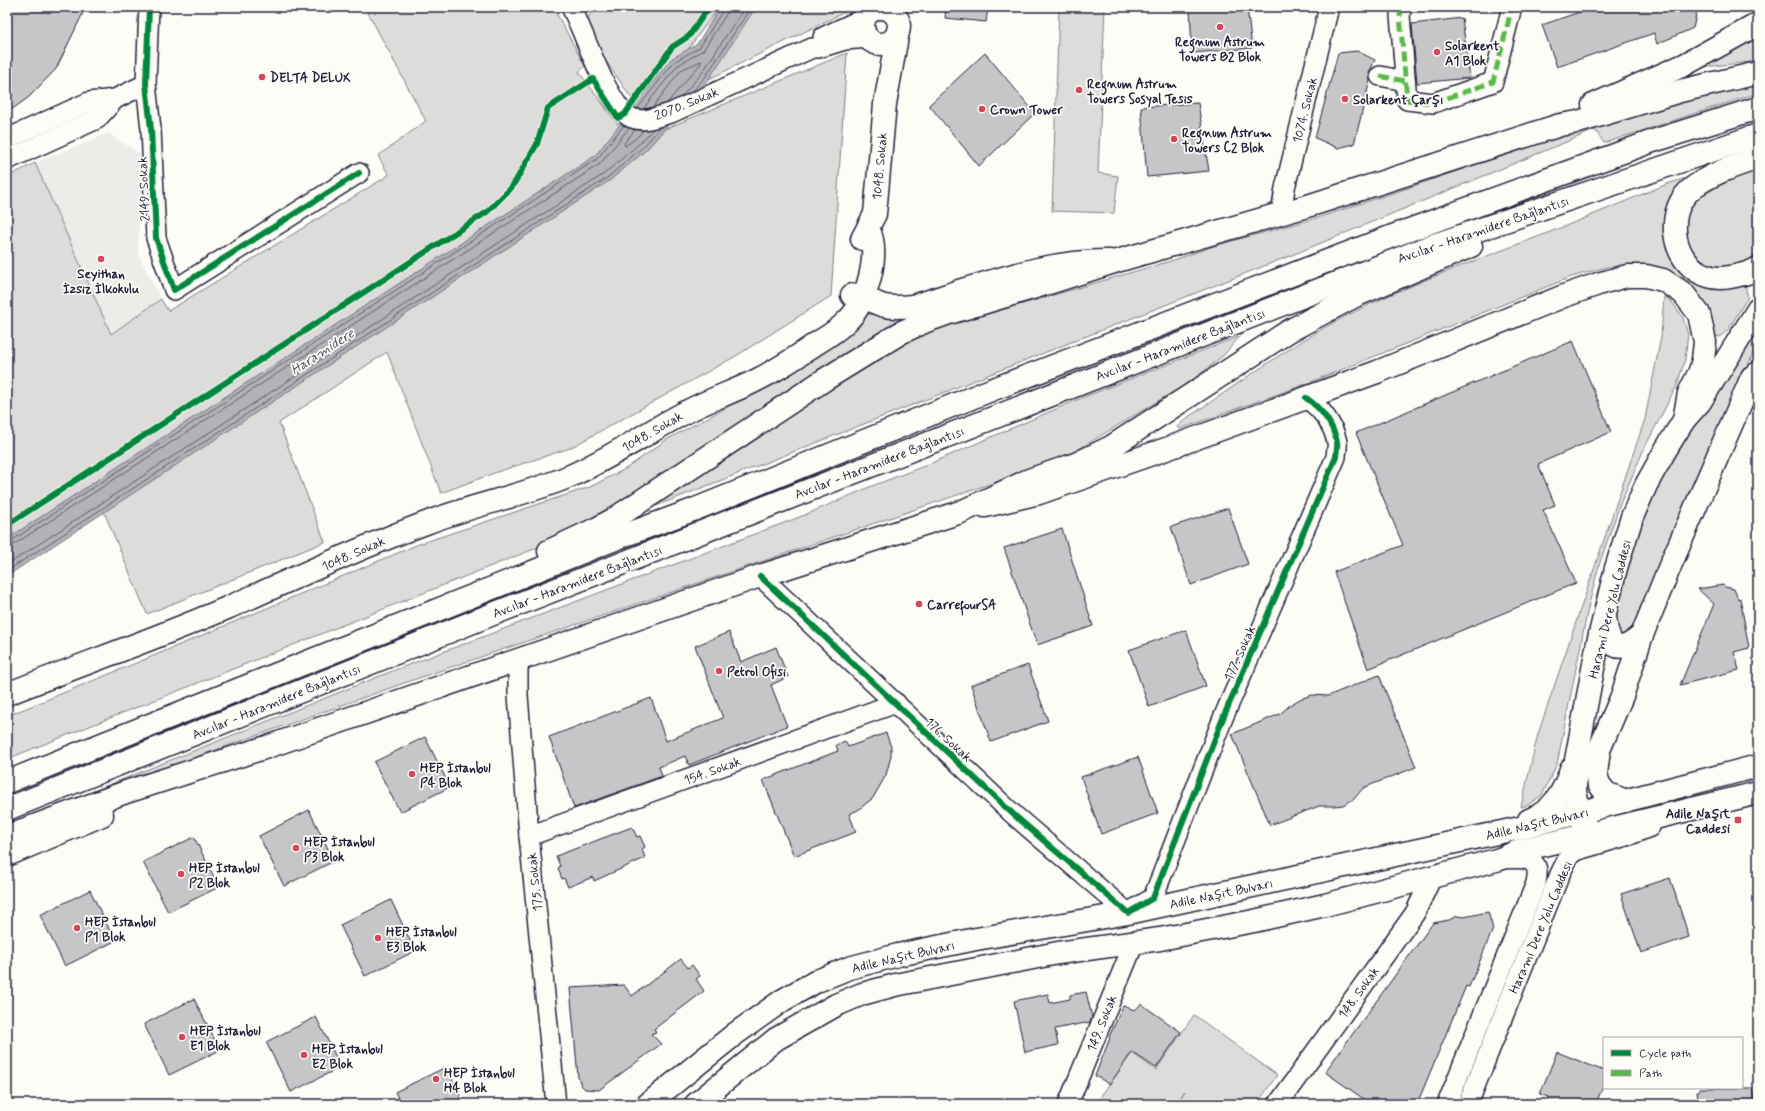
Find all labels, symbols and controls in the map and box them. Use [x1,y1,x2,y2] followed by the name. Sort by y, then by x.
[1215,22,1225,32] marker: Regnum Astrum Towers B2 Blok
[1175,34,1266,66] place label: Regnum Astrum Towers B2 Blok
[1445,38,1500,70] place label: Solarkent A1 Blok
[1432,47,1442,57] marker: Solarkent A1 Blok
[270,70,351,87] place label: DELTA DELUX
[257,72,267,82] marker: DELTA DELUX
[1289,75,1322,145] street label: 1074. Sokak
[1087,76,1193,108] place label: Regnum Astrum Towers Sosyal Tesis
[652,84,722,125] street label: 2070. Sokak
[1074,85,1084,95] marker: Regnum Astrum Towers Sosyal Tesis
[1353,92,1443,109] place label: Solarkent Çarşı
[1340,94,1350,104] marker: Solarkent Çarşı
[990,102,1063,119] place label: Crown Tower
[977,104,987,114] marker: Crown Tower
[1182,125,1273,157] place label: Regnum Astrum Towers C2 Blok
[869,131,892,200] street label: 1048. Sokak
[1169,134,1179,144] marker: Regnum Astrum Towers C2 Blok
[134,155,155,222] street label: 2149. Sokak
[1395,193,1572,268] street label: Avcılar - Haramidere Bağlantısı
[96,254,106,264] marker: Seyithan İzsiz İlkokulu
[63,266,139,298] place label: Seyithan İzsiz İlkokulu
[1093,305,1268,386] street label: Avcılar - Haramidere Bağlantısı
[287,324,358,379] water label: Haramidere
[619,408,687,456] street label: 1048. Sokak
[792,423,967,504] street label: Avcılar - Haramidere Bağlantısı
[319,533,388,576] street label: 1048. Sokak
[1585,538,1636,680] street label: Harami Dere Yolu Caddesi
[490,542,665,623] street label: Avcılar - Haramidere Bağlantısı
[927,597,996,616] place label: CarrefourSA
[914,599,924,609] marker: CarrefourSA
[1221,623,1260,684] street label: 177. Sokak
[190,661,363,744] street label: Avcılar - Haramidere Bağlantısı
[727,664,786,681] place label: Petrol Ofisi
[714,666,724,676] marker: Petrol Ofisi
[921,714,975,766] street label: 176. Sokak
[682,753,744,790] street label: 154. Sokak
[420,760,491,792] place label: HEP İstanbul P4 Blok
[407,769,417,779] marker: HEP İstanbul P4 Blok
[1484,804,1591,845] street label: Adile Naşit Bulvarı
[1666,806,1730,838] place label: Adile Naşit Caddesi
[1733,815,1743,825] marker: Adile Naşit Caddesi
[304,834,375,866] place label: HEP İstanbul P3 Blok
[291,843,301,853] marker: HEP İstanbul P3 Blok
[524,851,547,912] street label: 175. Sokak
[1506,859,1577,996] street label: Harami Dere Yolu Caddesi
[189,860,260,892] place label: HEP İstanbul P2 Blok
[176,869,186,879] marker: HEP İstanbul P2 Blok
[1168,875,1275,914] street label: Adile Naşit Bulvarı
[85,914,156,946] place label: HEP İstanbul P1 Blok
[72,923,82,933] marker: HEP İstanbul P1 Blok
[386,924,457,956] place label: HEP İstanbul E3 Blok
[373,933,383,943] marker: HEP İstanbul E3 Blok
[850,937,957,978] street label: Adile Naşit Bulvarı
[1335,963,1384,1022] street label: 148. Sokak
[1083,992,1122,1054] street label: 149. Sokak
[190,1023,261,1055] place label: HEP İstanbul E1 Blok
[177,1032,187,1042] marker: HEP İstanbul E1 Blok
[1603,1037,1743,1089] legend
[312,1041,383,1073] place label: HEP İstanbul E2 Blok
[1639,1046,1691,1062] text: Cycle path
[299,1050,309,1060] marker: HEP İstanbul E2 Blok
[444,1065,515,1097] place label: HEP İstanbul H4 Blok
[1639,1066,1662,1082] text: Path
[431,1074,441,1084] marker: HEP İstanbul H4 Blok

